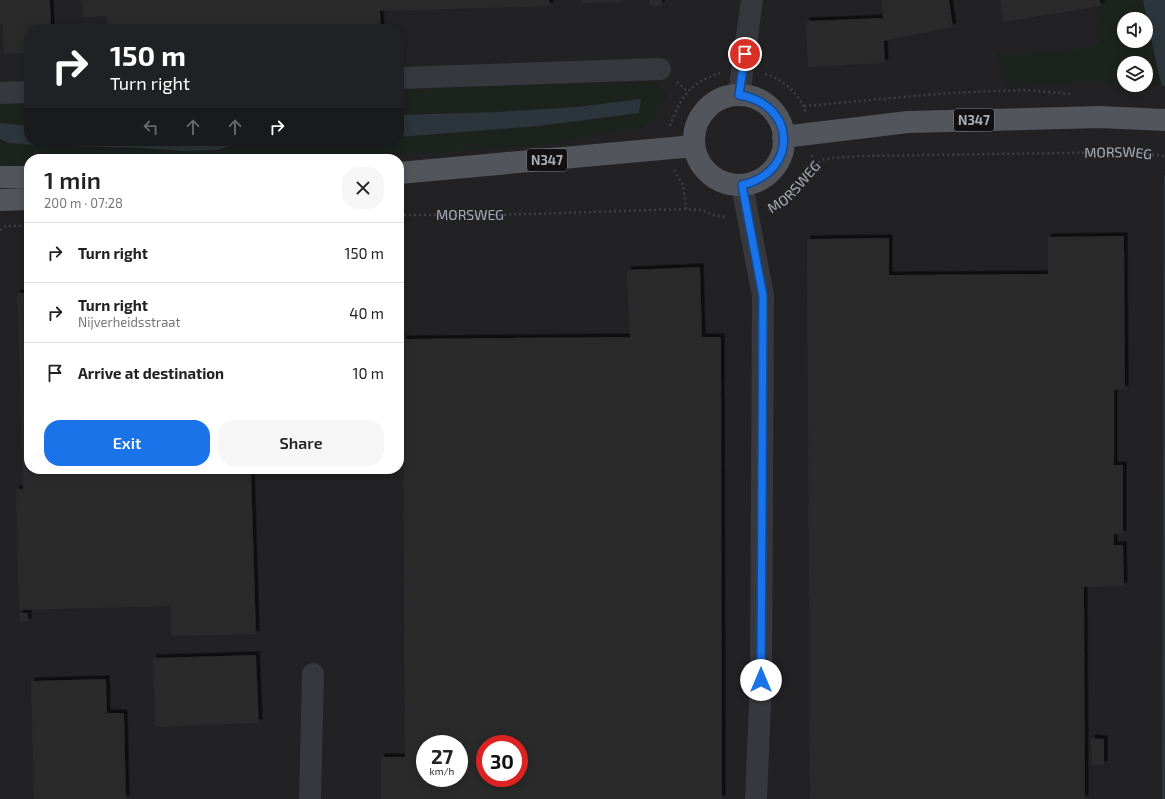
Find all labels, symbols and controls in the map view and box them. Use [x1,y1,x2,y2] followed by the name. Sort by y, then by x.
[1117,12,1153,92] map controls
[1117,12,1153,48] button: sound
[728,37,762,71] pin
[110,38,186,72] text: 150 m
[44,40,96,92] icon: right
[734,43,756,65] icon: arrive
[1117,56,1153,92] button: layers
[110,72,190,94] text: Turn right
[954,109,994,131] road number: N347
[140,116,162,138] icon: left
[182,116,204,138] icon: ahead
[224,116,246,138] icon: ahead
[266,116,288,138] icon: right
[1084,143,1153,162] street label: MORSWEG
[527,149,567,171] road number: N347
[764,157,823,216] street label: MORSWEG
[44,165,101,194] text: 1 min
[342,167,384,209] button: close
[44,195,123,211] text: 200 m · 07:28
[436,206,504,223] street label: MORSWEG
[44,242,66,264] icon: right
[78,244,148,262] text: Turn right
[344,244,384,262] text: 150 m
[78,296,148,314] text: Turn right
[44,302,66,324] icon: right
[349,304,384,322] text: 40 m
[78,314,180,330] text: Nijverheidsstraat
[44,362,66,384] icon: arrive
[78,364,224,382] text: Arrive at destination
[352,364,384,382] text: 10 m
[44,420,210,466] button: Exit
[218,420,384,466] button: Share
[740,659,782,701] position arrow
[476,735,528,787] speed limit sign: 30
[431,744,453,768] text: 27
[430,765,454,777] text: km/h

